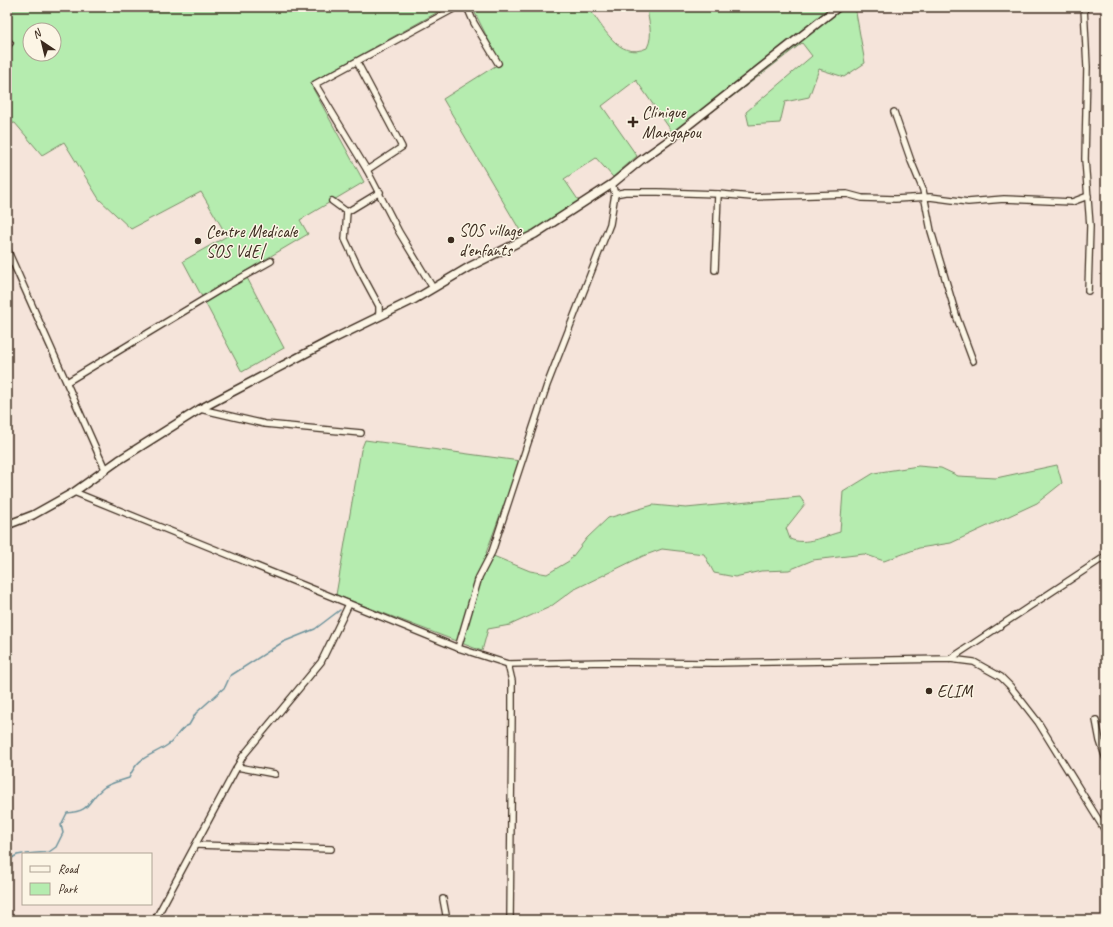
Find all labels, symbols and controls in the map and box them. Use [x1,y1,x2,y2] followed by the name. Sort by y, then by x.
[22,22,62,62] north arrow
[29,25,45,41] text: N
[642,102,703,143] place label: Clinique Mangapou
[627,116,639,128] marker: Clinique Mangapou
[459,220,523,261] place label: SOS village d'enfants
[206,221,299,262] place label: Centre Medicale SOS VdE|
[446,235,456,245] marker: SOS village d'enfants
[193,236,203,246] marker: Centre Medicale SOS VdE|
[937,681,974,702] place label: ELIM
[924,686,934,696] marker: ELIM
[22,853,152,905] legend
[58,861,80,877] text: Road
[58,881,79,897] text: Park

